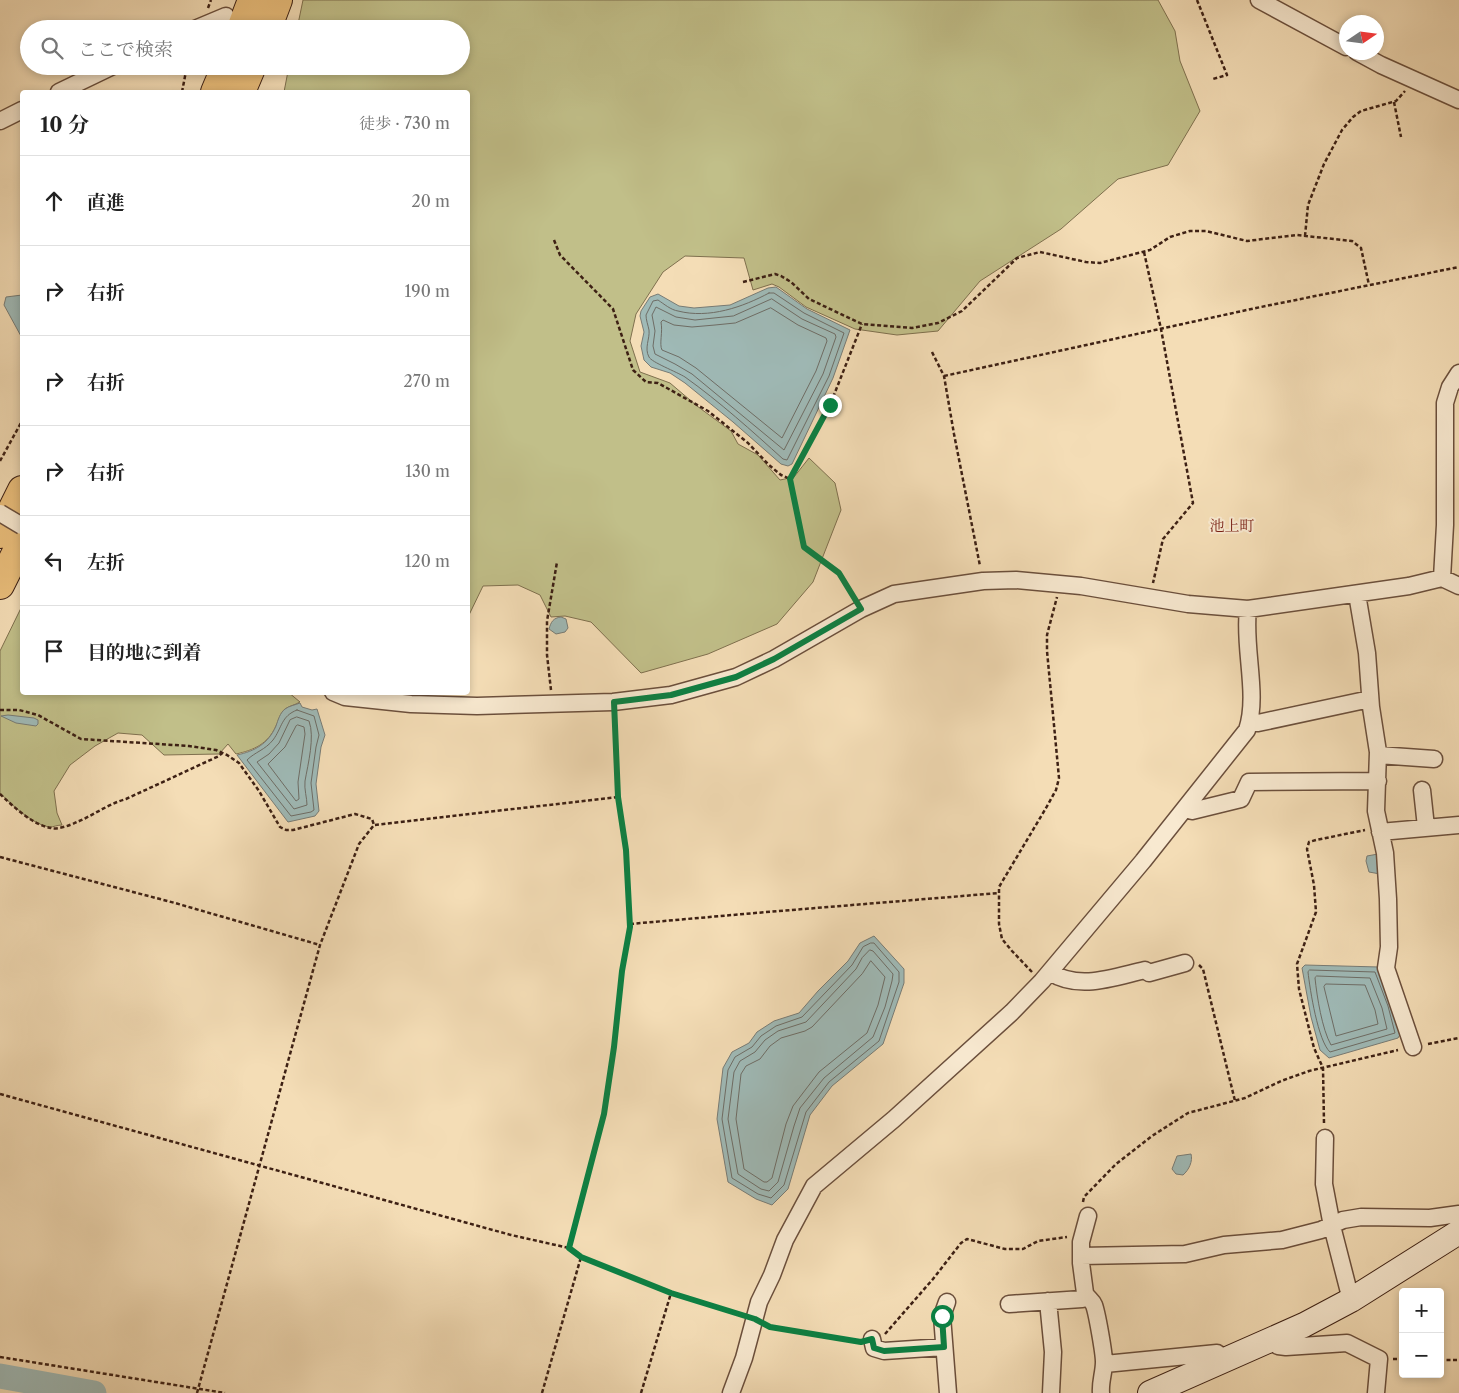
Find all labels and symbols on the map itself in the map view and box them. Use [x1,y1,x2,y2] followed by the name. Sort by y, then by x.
[1339,15,1384,60] north arrow
[819,394,842,417] route end
[1209,516,1255,535] district label: 池上町
[931,1305,954,1328] route start

